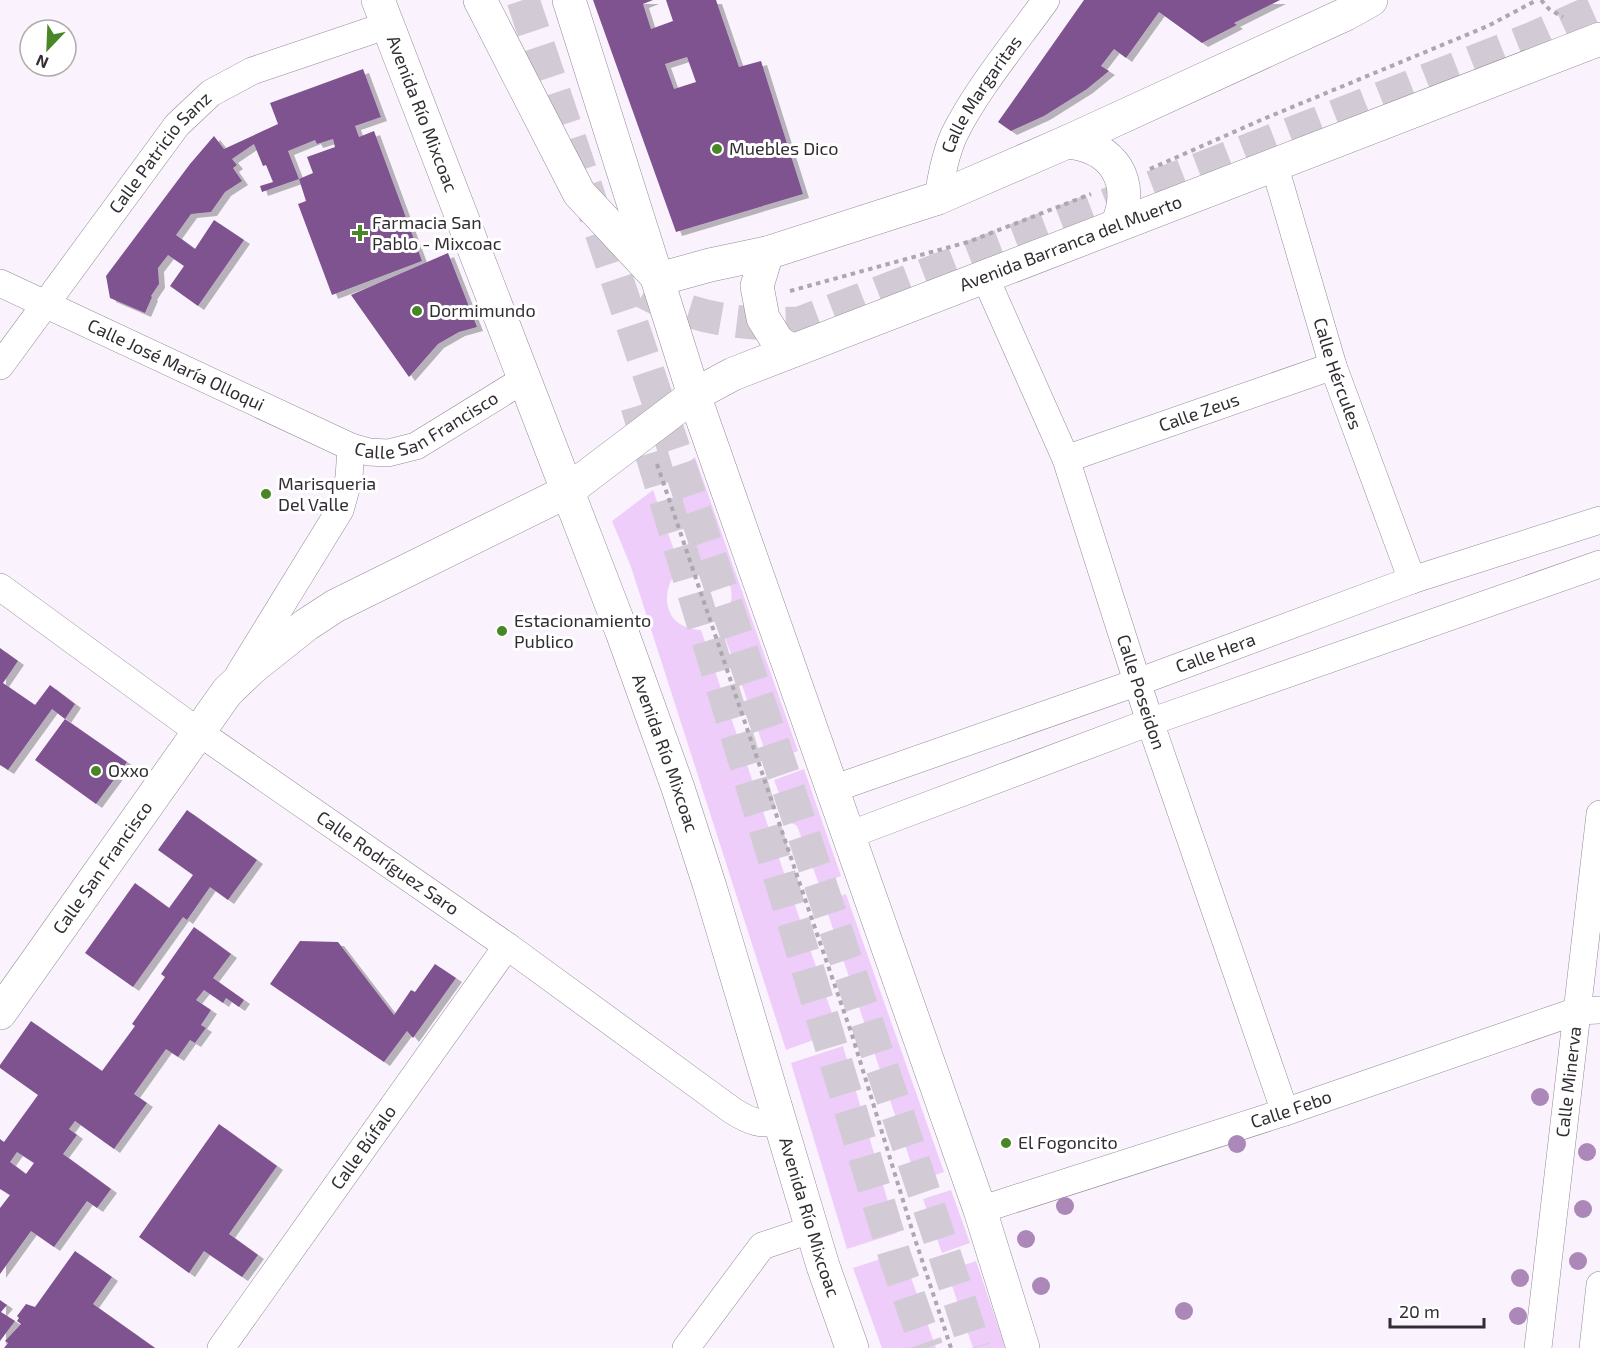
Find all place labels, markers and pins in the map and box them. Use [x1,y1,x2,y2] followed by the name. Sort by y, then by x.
[729,137,838,159] place label: Muebles Dico
[710,142,724,156] marker: Muebles Dico
[372,211,502,254] place label: Farmacia San Pablo - Mixcoac
[353,226,367,240] marker: Farmacia San Pablo - Mixcoac
[429,299,536,321] place label: Dormimundo
[410,304,424,318] marker: Dormimundo
[278,472,376,515] place label: Marisqueria Del Valle
[259,487,273,501] marker: Marisqueria Del Valle
[514,609,651,652] place label: Estacionamiento Publico
[495,624,509,638] marker: Estacionamiento Publico
[108,759,149,781] place label: Oxxo
[89,764,103,778] marker: Oxxo
[1018,1131,1118,1153] place label: El Fogoncito
[999,1136,1013,1150] marker: El Fogoncito

